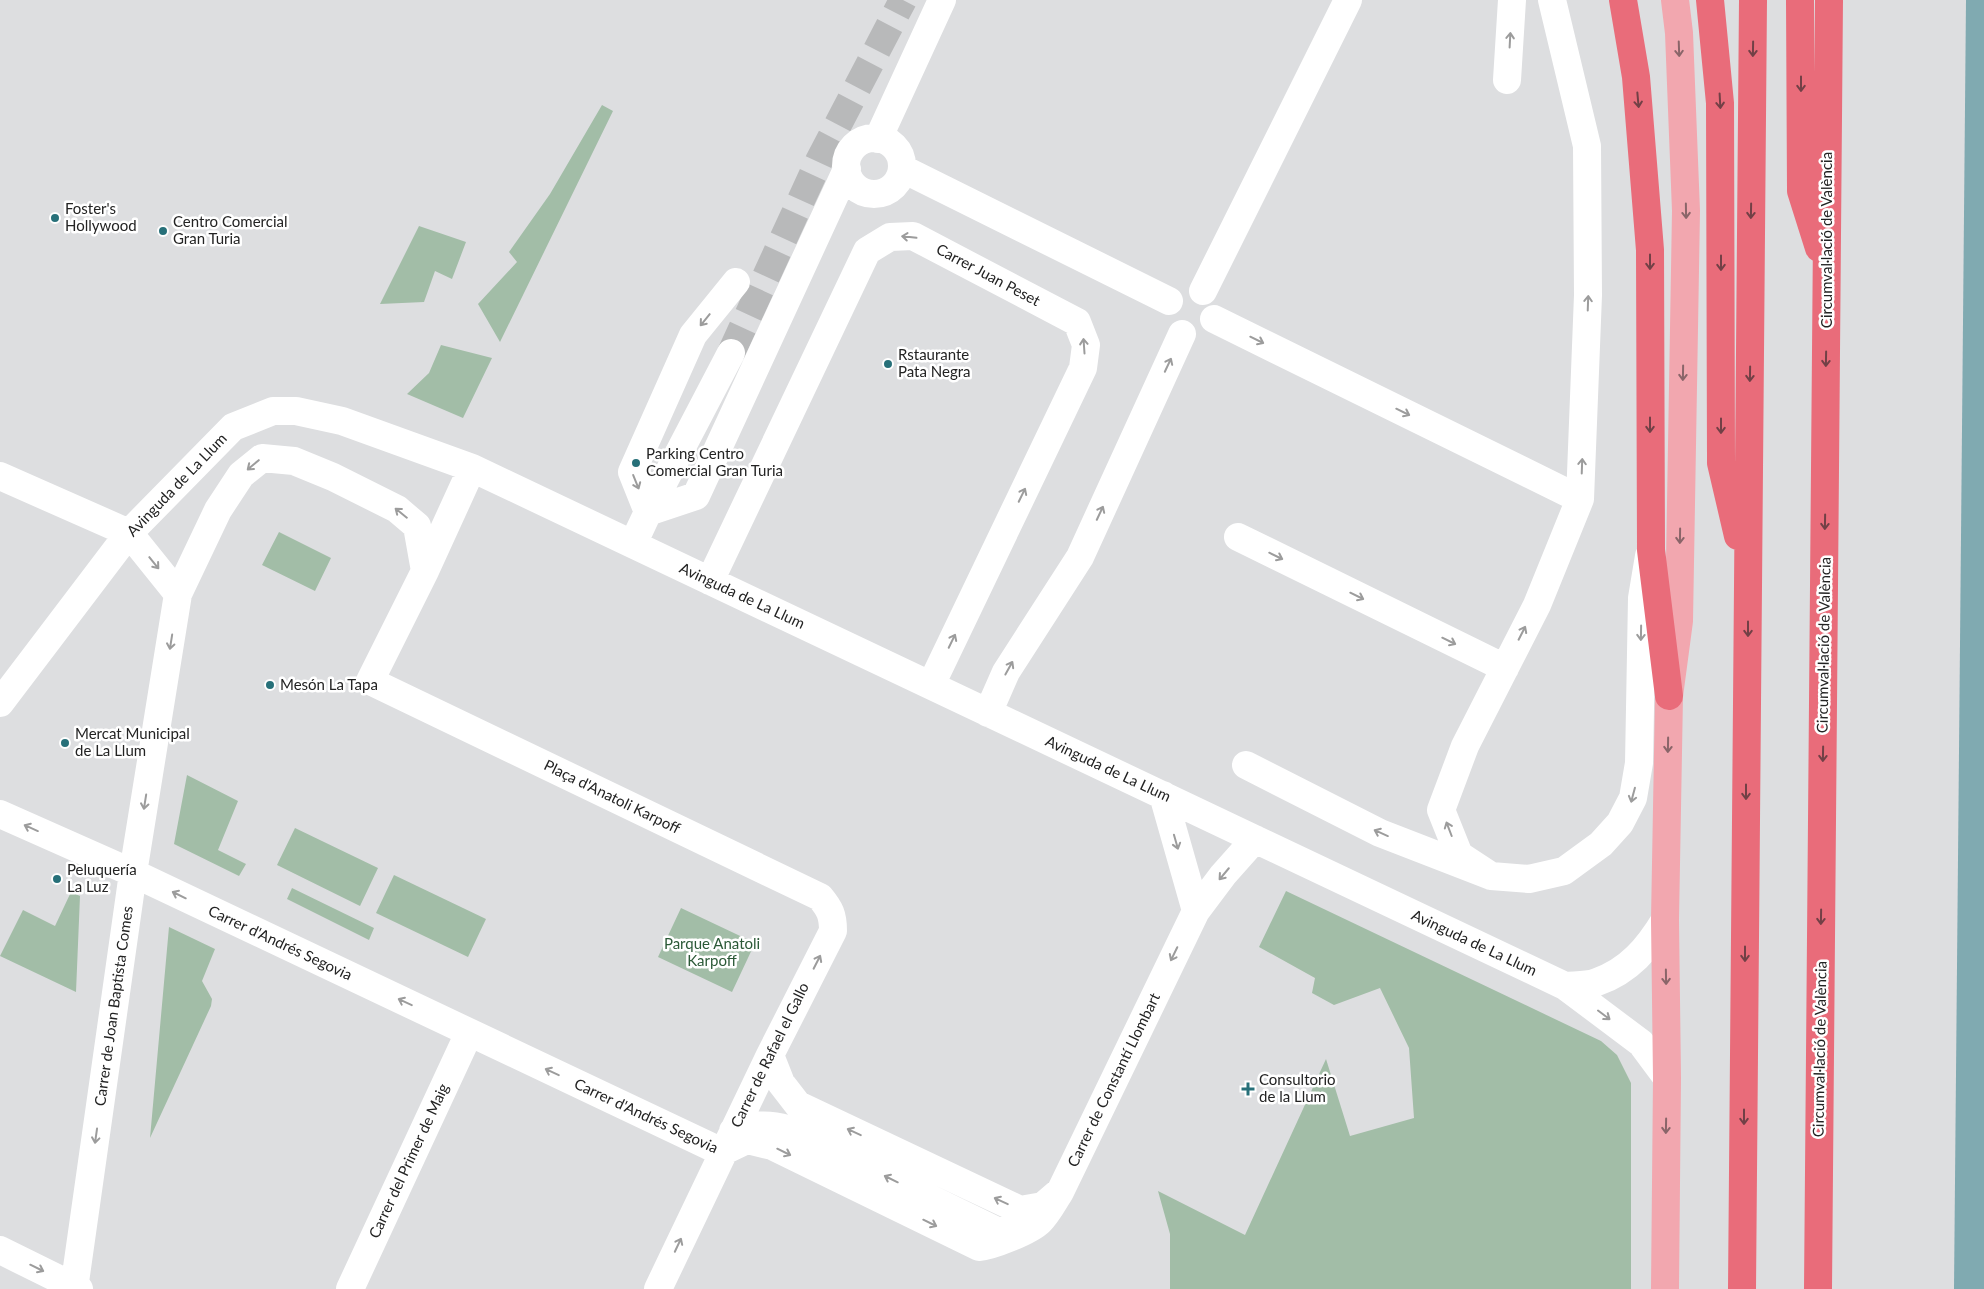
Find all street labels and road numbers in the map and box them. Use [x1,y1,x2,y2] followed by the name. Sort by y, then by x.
[1817,152,1835,328] street label: Circumval·lació de València
[933,239,1044,309] street label: Carrer Juan Peset
[122,429,230,540] street label: Avinguda de La Llum
[1812,557,1834,733] street label: Circumval·lació de València
[677,558,808,632] street label: Avinguda de La Llum
[1043,731,1174,805] street label: Avinguda de La Llum
[541,755,683,837] street label: Plaça d'Anatoli Karpoff
[206,901,355,983] street label: Carrer d'Andrés Segovia
[90,905,136,1107] street label: Carrer de Joan Baptista Comes
[1409,905,1540,979] street label: Avinguda de La Llum
[1808,961,1830,1137] street label: Circumval·lació de València
[726,979,812,1130] street label: Carrer de Rafael el Gallo
[1063,989,1163,1169] street label: Carrer de Constantí Llombart
[572,1074,721,1156] street label: Carrer d'Andrés Segovia
[364,1080,452,1241] street label: Carrer del Primer de Maig

